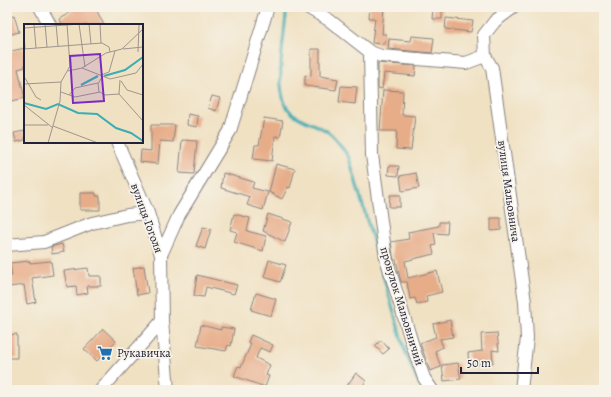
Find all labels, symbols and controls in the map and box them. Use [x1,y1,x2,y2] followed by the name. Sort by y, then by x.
[24,24,143,143] inset map
[494,139,524,243] street label: вулиця Мальовнича
[127,181,167,255] street label: вулиця Гоголя
[376,245,428,367] street label: провулок Мальовничий
[96,344,114,362] supermarket icon: Рукавичка
[117,345,171,361] place label: Рукавичка
[461,349,538,375] scale bar
[467,355,491,371] text: 50 m

